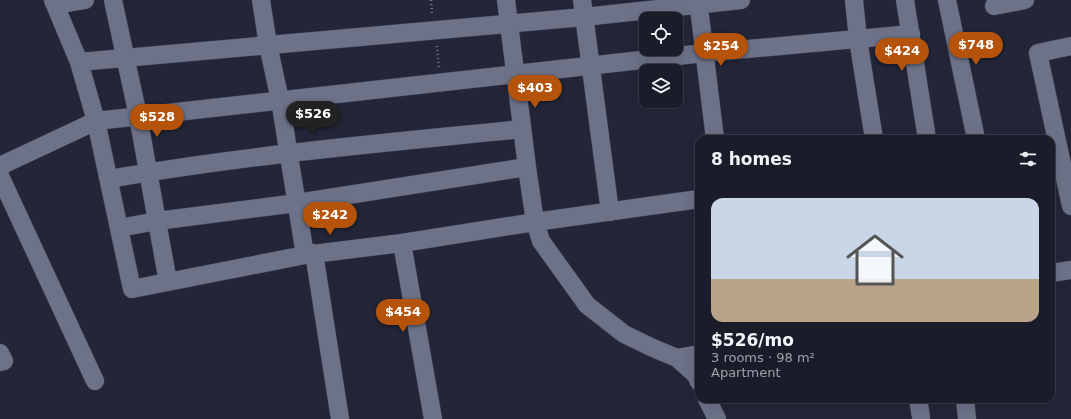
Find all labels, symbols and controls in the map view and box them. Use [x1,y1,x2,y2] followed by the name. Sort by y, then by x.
[639,12,683,108] map controls
[639,12,683,56] button: locate
[952,32,1000,66] pin: $748
[697,33,745,67] pin: $254
[958,37,994,52] text: $748
[703,38,739,53] text: $254
[878,38,926,72] pin: $424
[884,43,920,58] text: $424
[639,64,683,108] button: layers
[511,75,559,109] pin: $403
[517,80,553,95] text: $403
[289,101,337,135] pin: $526
[133,104,181,138] pin: $528
[295,106,331,121] text: $526
[139,109,175,124] text: $528
[1017,148,1039,170] icon: filters
[711,149,792,169] text: 8 homes
[306,202,354,236] pin: $242
[312,207,348,222] text: $242
[839,224,911,296] icon: home
[379,299,427,333] pin: $454
[385,304,421,319] text: $454
[711,330,794,350] text: $526/mo
[711,350,815,365] text: 3 rooms · 98 m²
[711,365,781,380] text: Apartment

